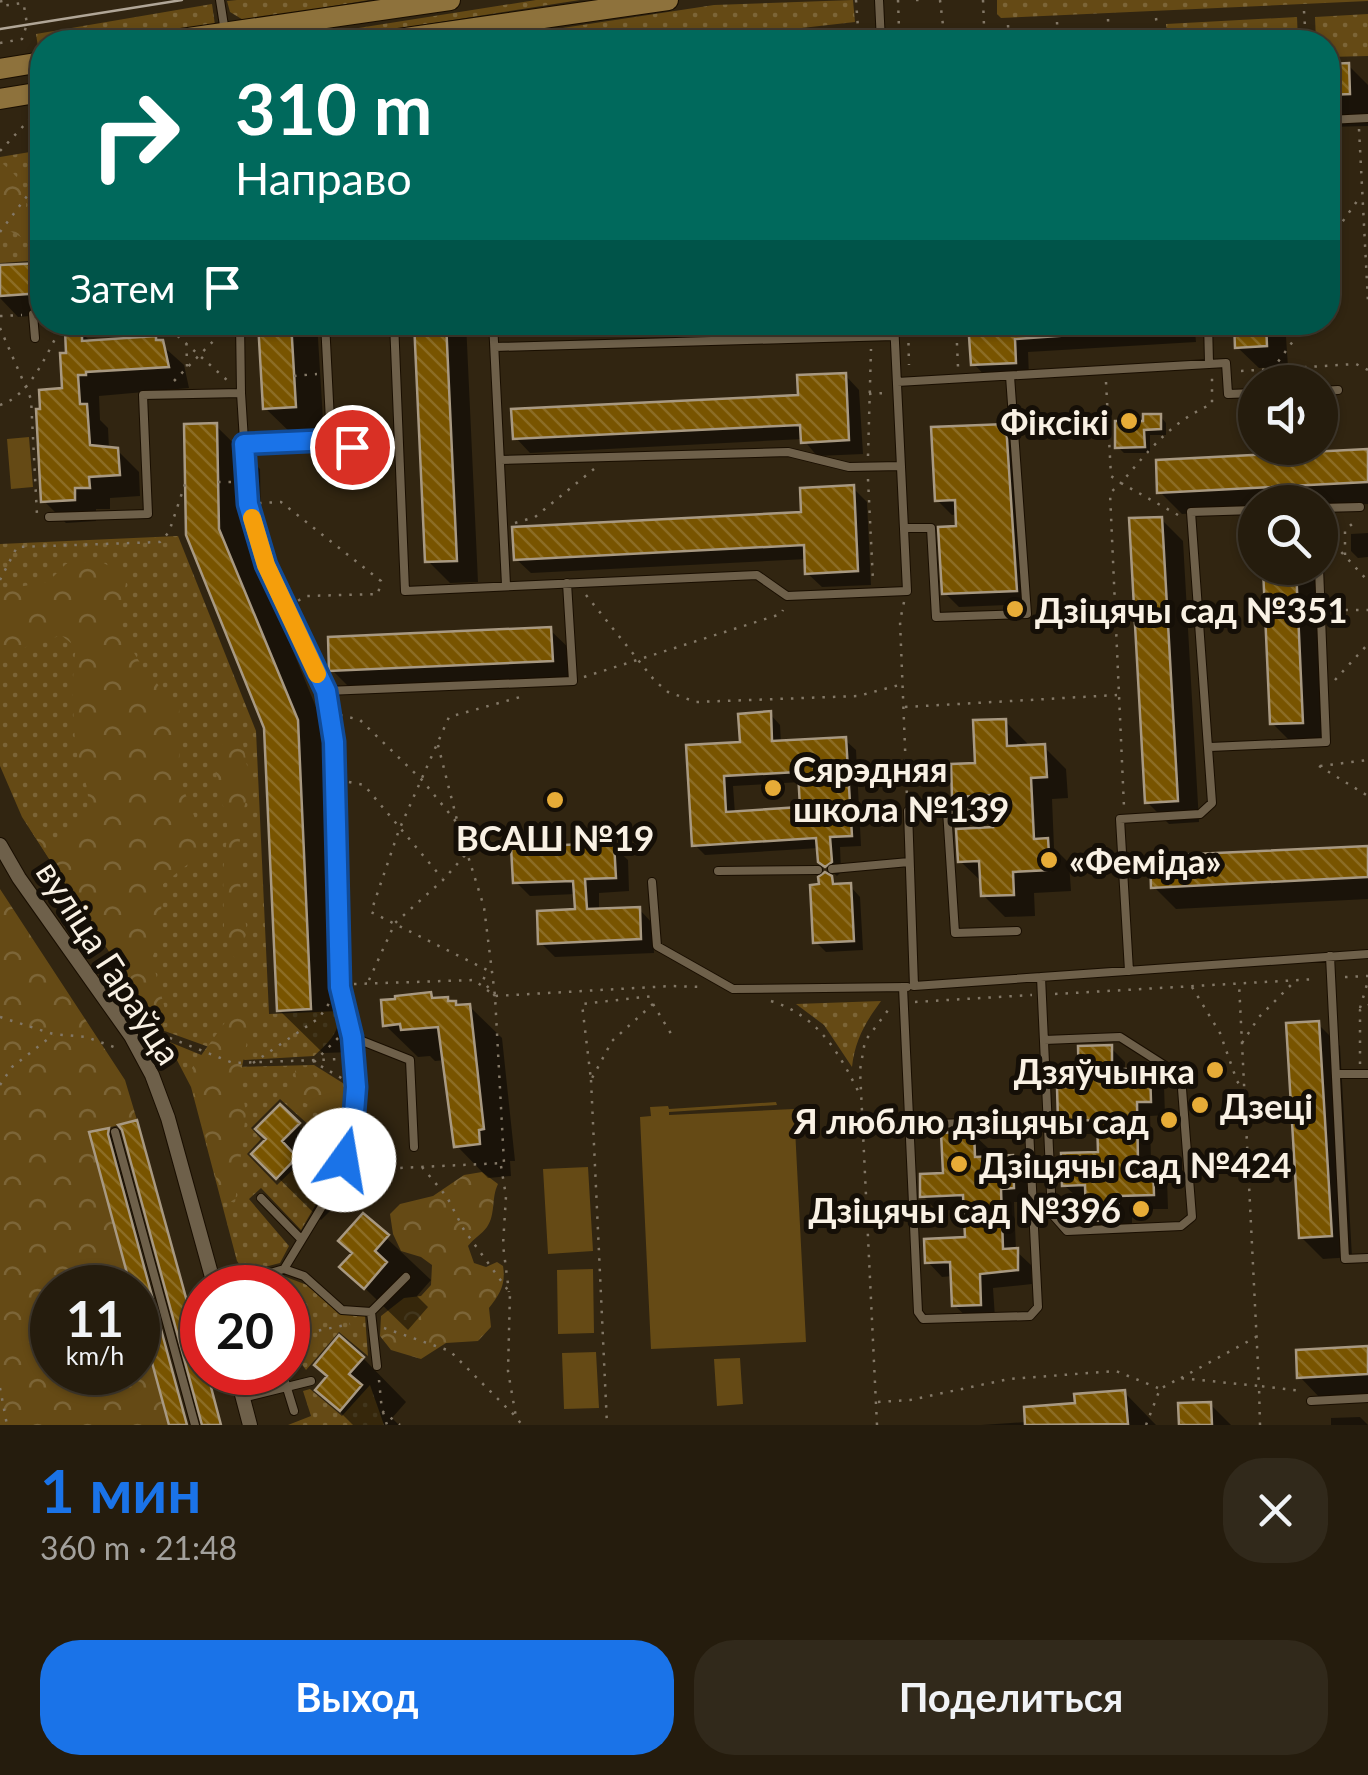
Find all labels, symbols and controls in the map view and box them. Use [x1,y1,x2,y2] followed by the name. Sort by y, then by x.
[235,66,432,150] text: 310 m
[70,70,200,200] icon: right
[235,151,412,205] text: Направо
[195,260,250,315] icon: arrive
[70,265,175,311] text: Затем
[1238,365,1338,585] map controls
[1238,365,1338,465] button: sound
[1000,400,1109,442] place label: Фіксікі
[310,405,395,490] pin
[1118,410,1140,432] marker: Фіксікі
[325,420,380,475] icon: arrive
[1238,485,1338,585] button: search
[1035,588,1348,630] place label: Дзіцячы сад №351
[1004,598,1026,620] marker: Дзіцячы сад №351
[793,747,1009,829] place label: Сярэдняя школа №139
[762,777,784,799] marker: Сярэдняя школа №139
[544,789,566,811] marker: ВСАШ №19
[456,816,654,858] place label: ВСАШ №19
[1069,839,1221,881] place label: «Феміда»
[1038,849,1060,871] marker: «Феміда»
[29,852,191,1072] street label: вуліца Гараўца
[1014,1049,1195,1091] place label: Дзяўчынка
[1204,1059,1226,1081] marker: Дзяўчынка
[1220,1084,1313,1126] place label: Дзеці
[1189,1094,1211,1116] marker: Дзеці
[793,1099,1149,1141] place label: Я люблю дзіцячы сад
[292,1108,396,1212] position arrow
[1158,1109,1180,1131] marker: Я люблю дзіцячы сад
[979,1143,1292,1185] place label: Дзіцячы сад №424
[948,1153,970,1175] marker: Дзіцячы сад №424
[808,1188,1121,1230] place label: Дзіцячы сад №396
[1130,1198,1152,1220] marker: Дзіцячы сад №396
[180,1265,310,1395] speed limit sign: 20
[66,1288,124,1348] text: 11
[66,1340,124,1370] text: km/h
[40,1454,202,1526] text: 1 мин
[1223,1458,1328,1563] button: close
[40,1528,237,1567] text: 360 m · 21:48
[40,1640,674,1755] button: Выход
[694,1640,1328,1755] button: Поделиться

